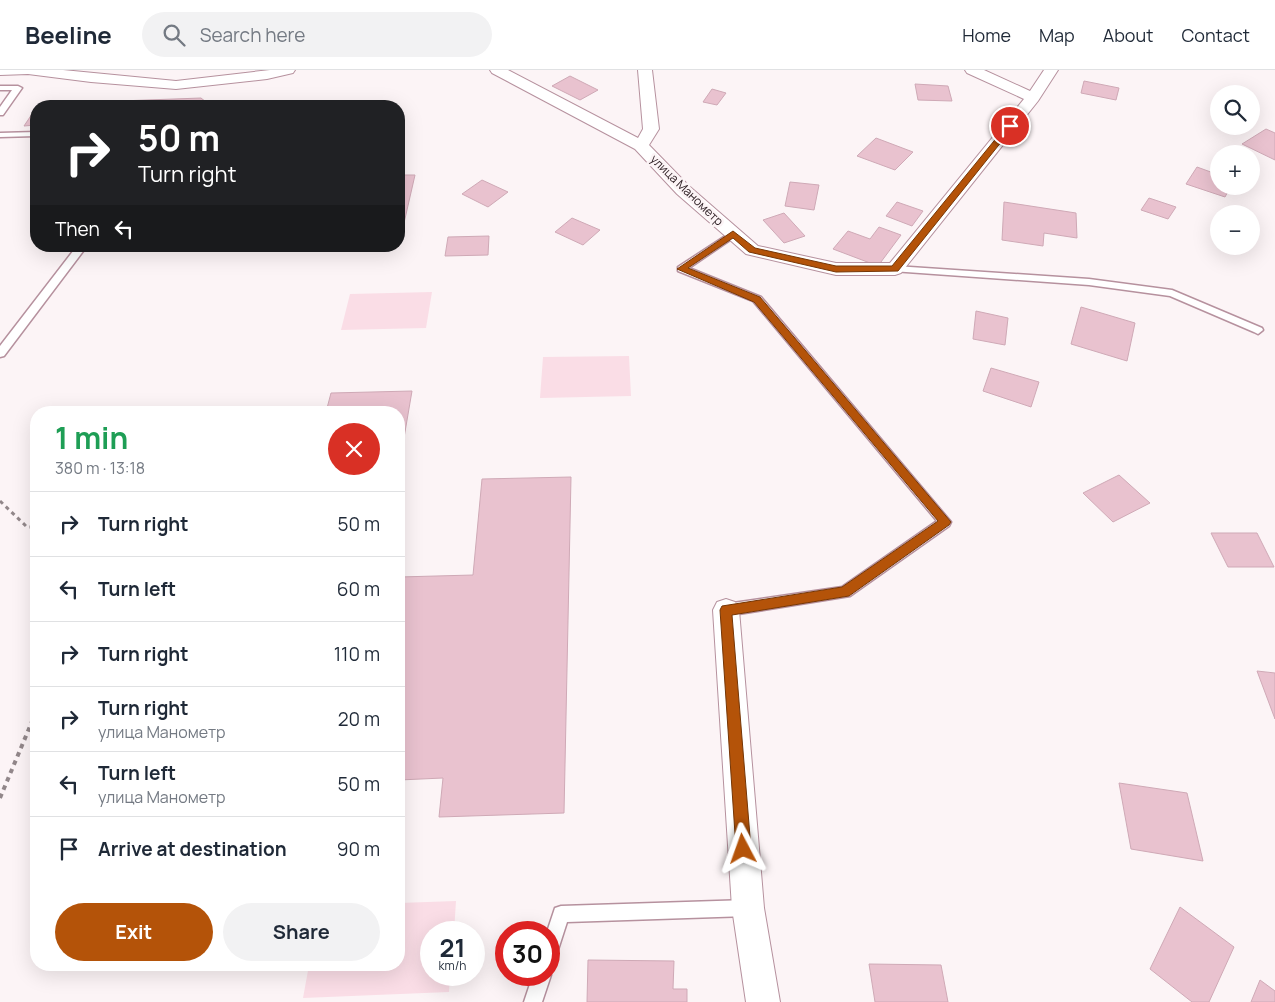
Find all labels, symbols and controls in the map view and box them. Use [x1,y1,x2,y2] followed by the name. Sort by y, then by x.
[142,12,492,57] search box
[25,18,112,51] text: Beeline
[160,21,188,49] icon: search
[200,22,305,48] text: Search here
[962,23,1011,47] text: Home
[1039,23,1075,47] text: Map
[1103,23,1153,47] text: About
[1181,23,1250,47] text: Contact
[1210,85,1260,255] map controls
[1210,85,1260,135] button: search
[989,105,1031,147] pin
[996,112,1024,140] icon: arrive
[138,114,220,162] text: 50 m
[55,120,120,185] icon: right
[1210,145,1260,195] button: +
[647,151,727,229] street label: улица Манометр
[138,159,236,189] text: Turn right
[1210,205,1260,255] button: −
[110,215,138,243] icon: left
[55,216,100,242] text: Then
[55,417,128,458] text: 1 min
[328,423,380,475] button: close
[55,457,145,479] text: 380 m · 13:18
[55,510,83,538] icon: right
[98,511,188,537] text: Turn right
[338,511,380,537] text: 50 m
[55,575,83,603] icon: left
[98,576,176,602] text: Turn left
[337,576,380,602] text: 60 m
[55,640,83,668] icon: right
[98,641,188,667] text: Turn right
[334,641,380,667] text: 110 m
[98,695,188,721] text: Turn right
[55,705,83,733] icon: right
[338,706,380,732] text: 20 m
[98,721,226,743] text: улица Манометр
[98,760,176,786] text: Turn left
[55,770,83,798] icon: left
[338,771,380,797] text: 50 m
[98,786,226,808] text: улица Манометр
[716,822,768,874] position arrow
[55,835,83,863] icon: arrive
[98,836,287,862] text: Arrive at destination
[337,836,380,862] text: 90 m
[55,903,213,961] button: Exit
[223,903,380,961] button: Share
[495,921,560,986] speed limit sign: 30
[440,930,465,965] text: 21
[439,957,466,974] text: km/h

